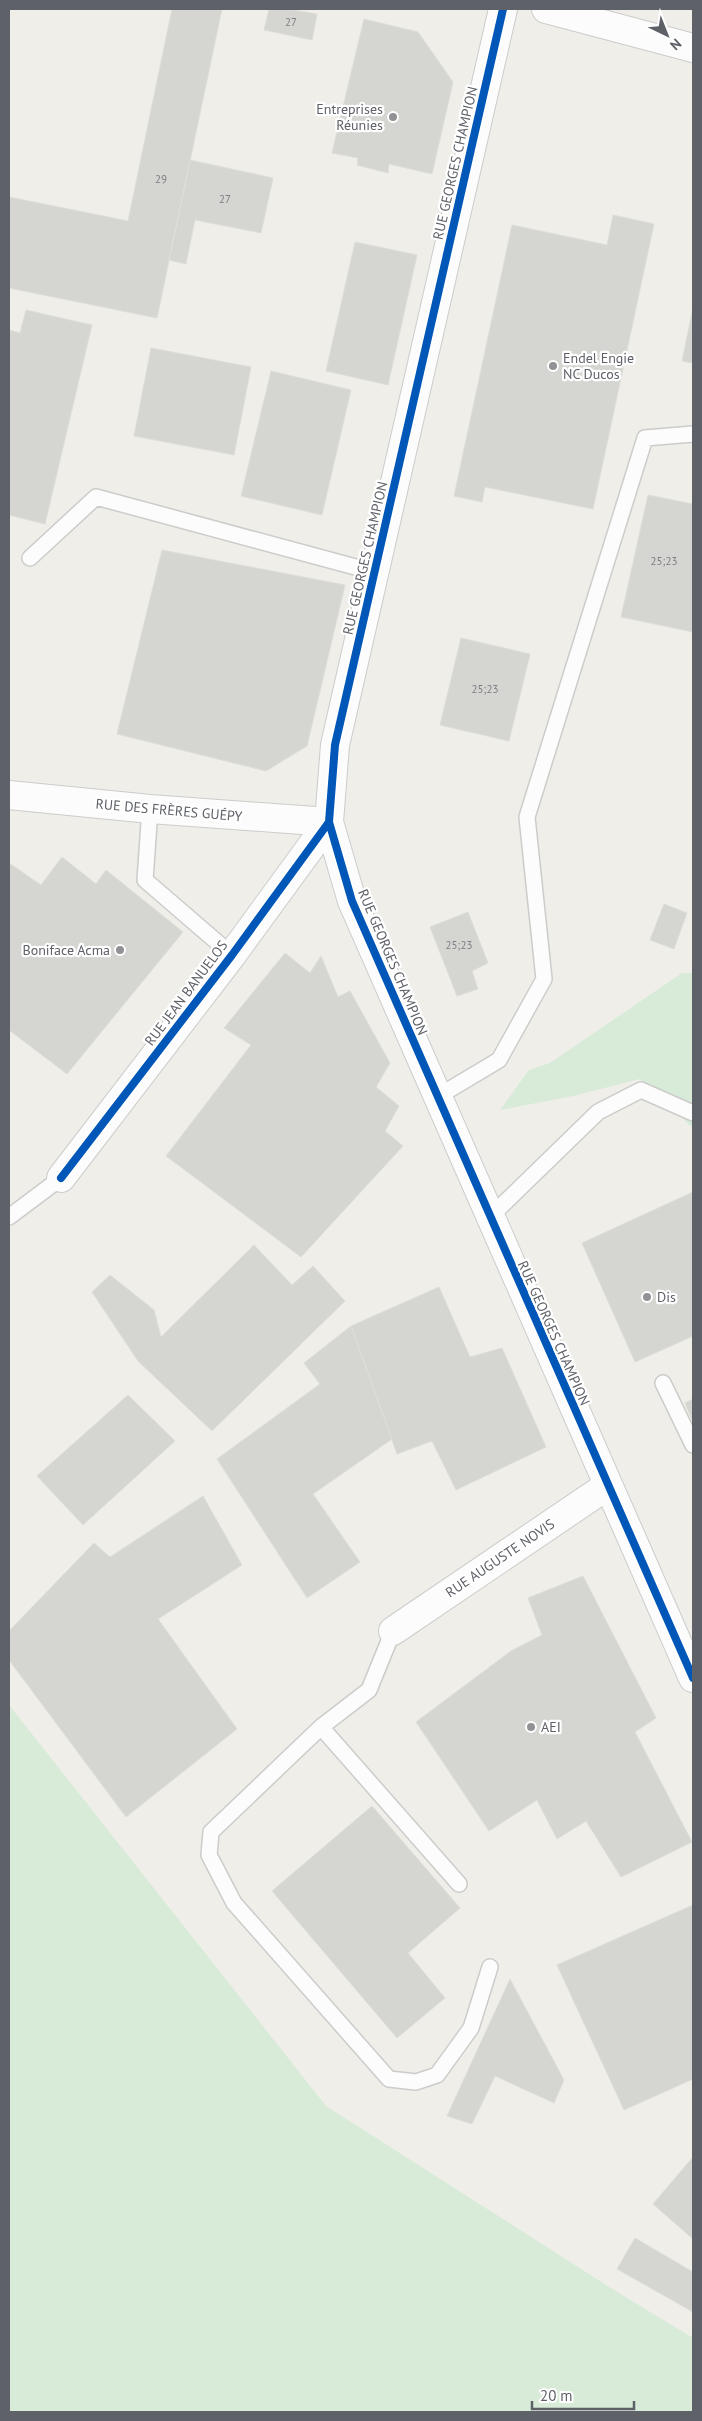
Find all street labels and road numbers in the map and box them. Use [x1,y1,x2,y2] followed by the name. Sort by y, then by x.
[429,85,481,241] street label: RUE GEORGES CHAMPION
[339,480,391,636] street label: RUE GEORGES CHAMPION
[95,795,243,825] street label: RUE DES FRÈRES GUÉPY
[354,886,432,1038] street label: RUE GEORGES CHAMPION
[140,937,232,1049] street label: RUE JEAN BANUELOS
[514,1258,594,1408] street label: RUE GEORGES CHAMPION
[442,1515,558,1601] street label: RUE AUGUSTE NOVIS

